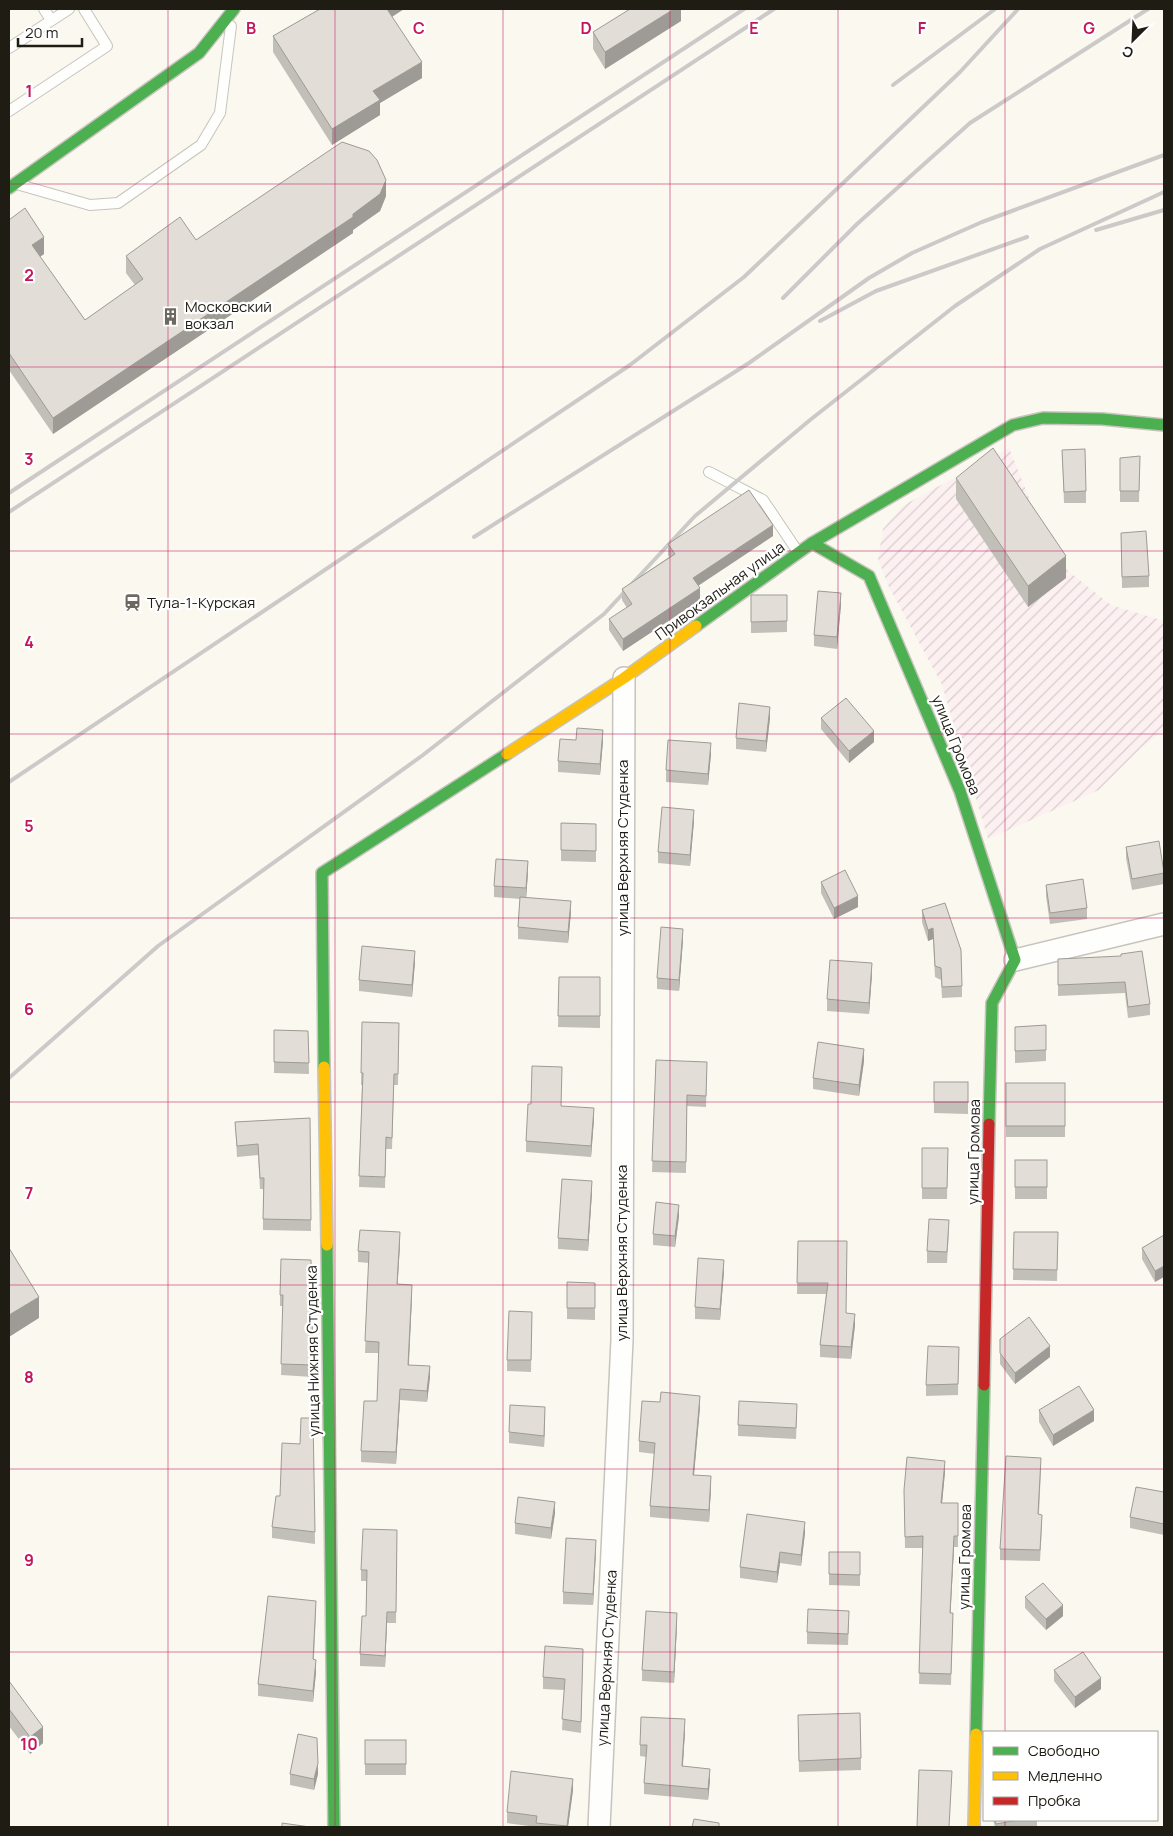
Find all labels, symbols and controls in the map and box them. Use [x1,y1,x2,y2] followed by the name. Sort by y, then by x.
[18,15,81,47] scale bar
[1108,15,1158,65] north arrow
[246,17,256,39] text: B
[413,17,425,39] text: C
[580,17,592,39] text: D
[749,17,759,39] text: E
[918,17,927,39] text: F
[1083,17,1095,39] text: G
[25,22,58,43] text: 20 m
[1119,42,1136,63] text: С
[25,80,33,102] text: 1
[24,264,34,286] text: 2
[185,296,272,334] place label: Московский вокзал
[161,306,181,326] building icon: Московский вокзал
[24,448,34,470] text: 3
[651,536,789,645] street label: Привокзальная улица
[147,592,255,613] place label: Тула-1-Курская
[123,593,143,613] station icon: Тула-1-Курская
[24,631,34,653] text: 4
[927,692,986,798] street label: улица Громова
[612,760,633,936] street label: улица Верхняя Cтуденка
[24,815,34,837] text: 5
[24,998,34,1020] text: 6
[962,1099,985,1205] street label: улица Громова
[611,1165,632,1341] street label: улица Верхняя Cтуденка
[25,1182,33,1204] text: 7
[301,1265,324,1437] street label: улица Нижняя Cтуденкa
[24,1366,34,1388] text: 8
[953,1504,976,1610] street label: улица Громова
[24,1549,34,1571] text: 9
[591,1569,622,1747] street label: улица Верхняя Cтуденка
[983,1731,1158,1821] legend
[20,1733,38,1755] text: 10
[1028,1740,1100,1761] text: Свободно
[1028,1765,1102,1786] text: Медленно
[1028,1790,1081,1811] text: Пробка

